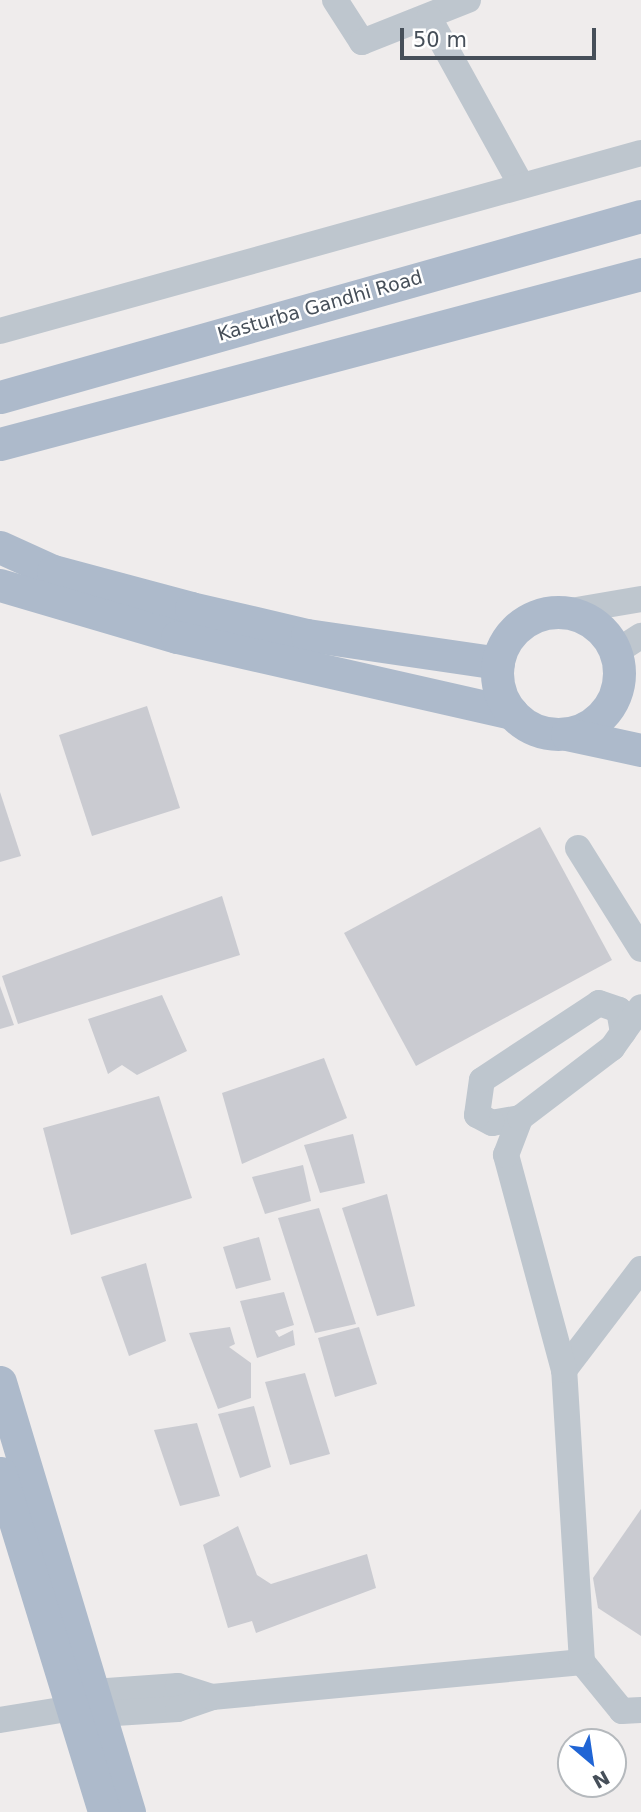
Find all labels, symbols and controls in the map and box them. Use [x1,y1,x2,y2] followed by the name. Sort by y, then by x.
[403,14,599,58] scale bar
[413,28,467,52] text: 50 m
[215,266,425,346] street label: Kasturba Gandhi Road
[557,1728,627,1798] north arrow
[589,1766,614,1793] text: N

